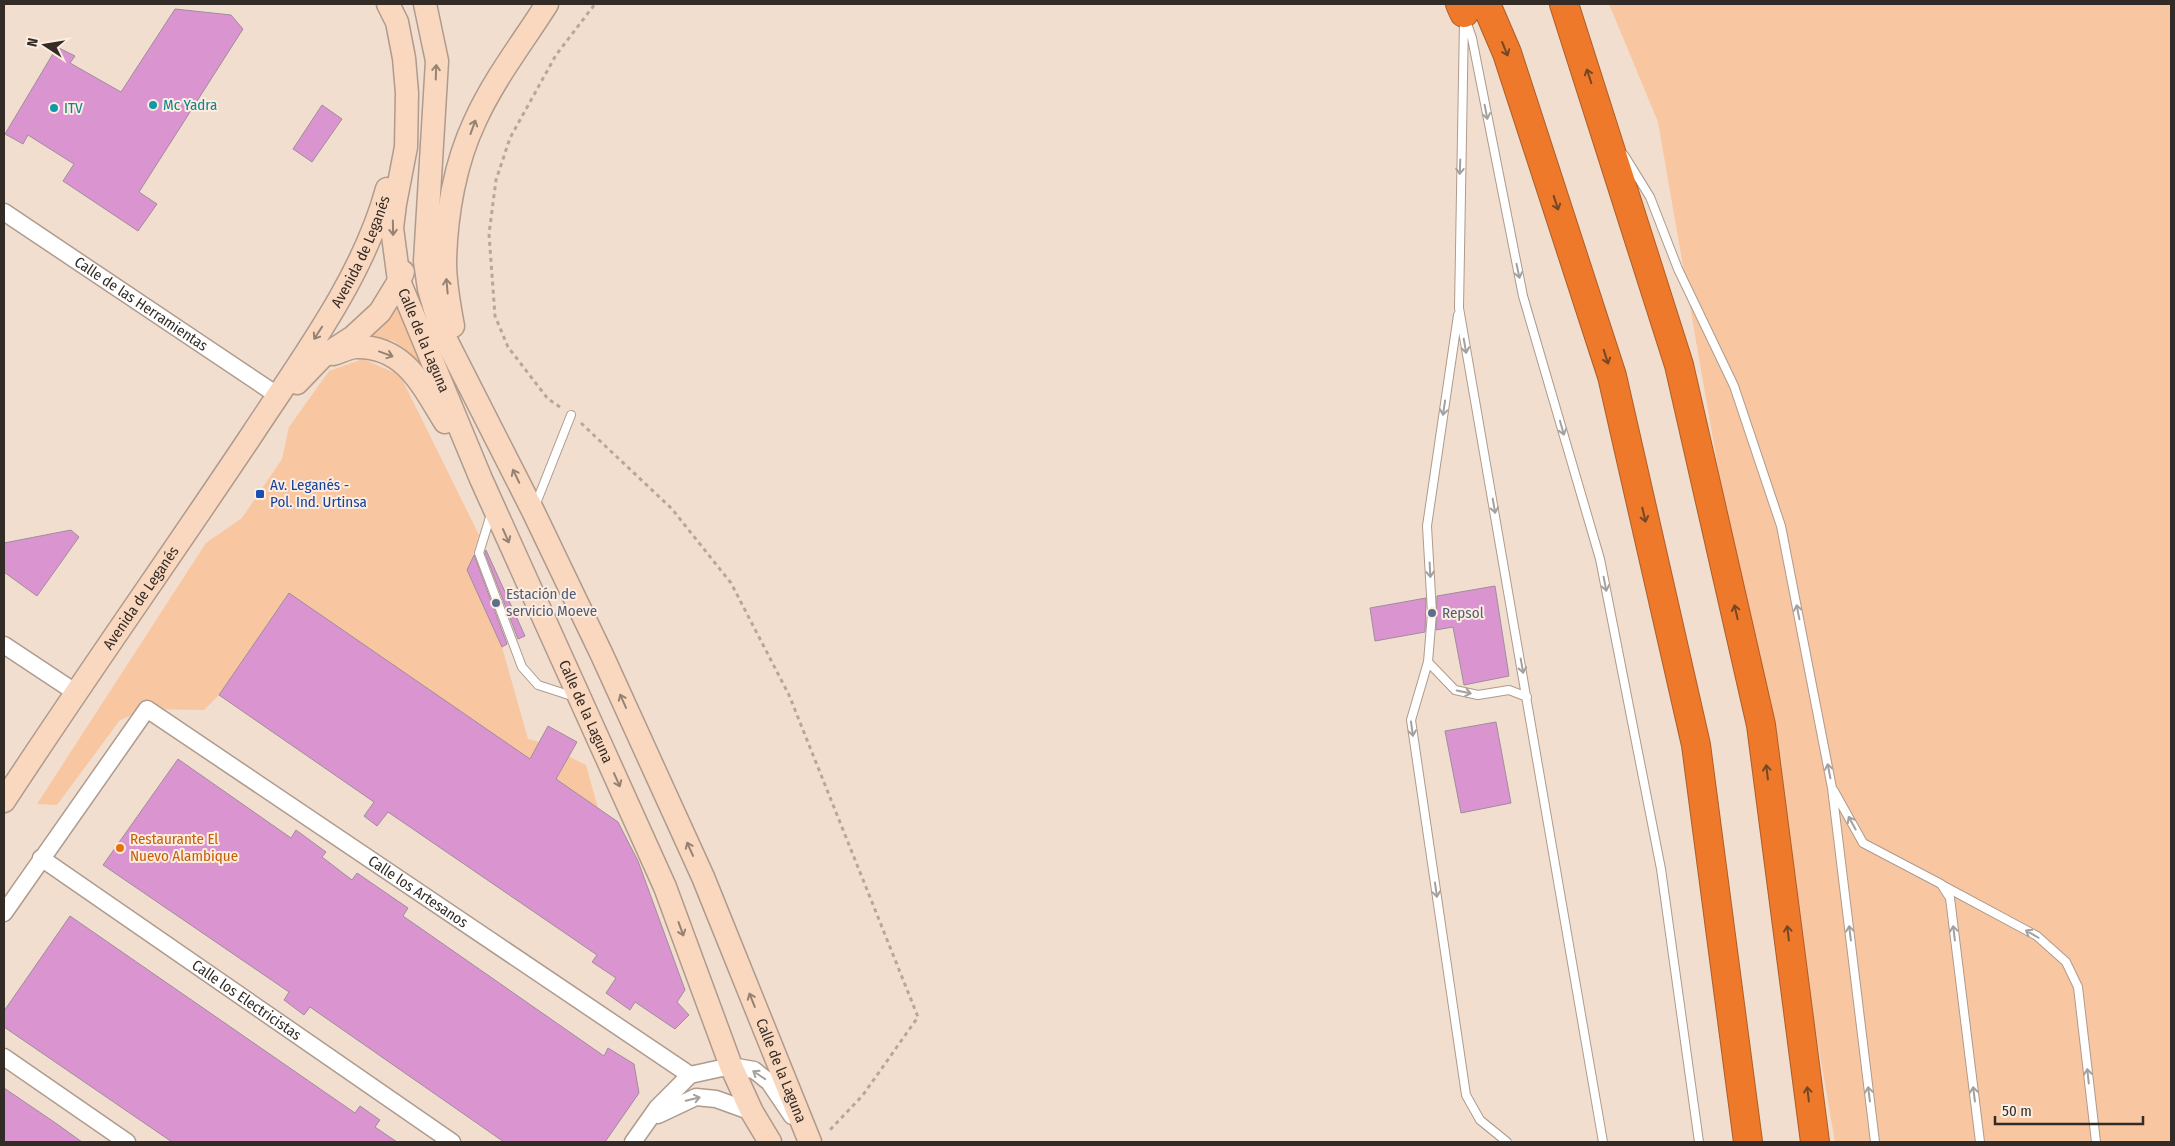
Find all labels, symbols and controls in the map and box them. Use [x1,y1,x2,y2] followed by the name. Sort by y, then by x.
[20,20,70,70] north arrow
[24,37,42,48] text: N
[1501,41,1510,56] one-way arrow
[432,64,441,80] one-way arrow
[1583,68,1593,84] one-way arrow
[163,96,217,114] place label: Mc Yadra
[64,99,83,117] place label: ITV
[147,99,159,111] marker: Mc Yadra
[48,102,60,114] marker: ITV
[1482,103,1492,119] one-way arrow
[469,120,478,136] one-way arrow
[1456,159,1465,175] one-way arrow
[327,193,394,311] street label: Avenida de Leganés
[1552,195,1561,210] one-way arrow
[388,220,398,236] one-way arrow
[71,253,211,355] street label: Calle de las Herramientas
[1513,263,1523,279] one-way arrow
[442,278,452,294] one-way arrow
[394,286,453,395] street label: Calle de la Laguna
[313,326,323,340] one-way arrow
[1461,338,1471,354] one-way arrow
[378,349,394,359] one-way arrow
[1602,349,1612,365] one-way arrow
[1439,400,1449,416] one-way arrow
[1557,419,1567,435] one-way arrow
[511,468,521,483] one-way arrow
[270,476,367,511] place label: Av. Leganés - Pol. Ind. Urtinsa
[254,488,266,500] marker: Av. Leganés - Pol. Ind. Urtinsa
[1489,498,1499,514] one-way arrow
[1640,507,1649,523] one-way arrow
[502,528,512,543] one-way arrow
[99,543,183,653] street label: Avenida de Leganés
[1425,561,1434,577] one-way arrow
[1601,576,1610,592] one-way arrow
[506,585,597,620] place label: Estación de servicio Moeve
[490,597,502,609] marker: Estación de servicio Moeve
[1442,604,1484,622] place label: Repsol
[1793,604,1802,620] one-way arrow
[1730,605,1740,621] one-way arrow
[1426,607,1438,619] marker: Repsol
[555,657,617,766] street label: Calle de la Laguna
[1517,658,1527,674] one-way arrow
[1456,688,1472,697] one-way arrow
[618,694,628,709] one-way arrow
[1407,721,1417,737] one-way arrow
[1762,764,1772,780] one-way arrow
[1824,764,1833,780] one-way arrow
[612,772,622,787] one-way arrow
[1846,816,1856,831] one-way arrow
[130,830,238,865] place label: Restaurante El Nuevo Alambique
[114,842,126,854] marker: Restaurante El Nuevo Alambique
[685,842,695,857] one-way arrow
[365,852,471,932] street label: Calle los Artesanos
[1431,882,1441,898] one-way arrow
[677,921,686,936] one-way arrow
[1783,925,1793,941] one-way arrow
[1845,925,1855,941] one-way arrow
[1949,925,1959,941] one-way arrow
[2025,928,2039,938] one-way arrow
[189,956,305,1044] street label: Calle los Electricistas
[747,992,756,1008] one-way arrow
[752,1016,810,1125] street label: Calle de la Laguna
[2083,1069,2093,1085] one-way arrow
[752,1070,766,1080] one-way arrow
[1803,1086,1813,1102] one-way arrow
[1864,1086,1874,1102] one-way arrow
[1969,1086,1979,1102] one-way arrow
[685,1094,701,1104] one-way arrow
[1995,1094,2142,1126] scale bar
[2002,1102,2032,1120] text: 50 m

